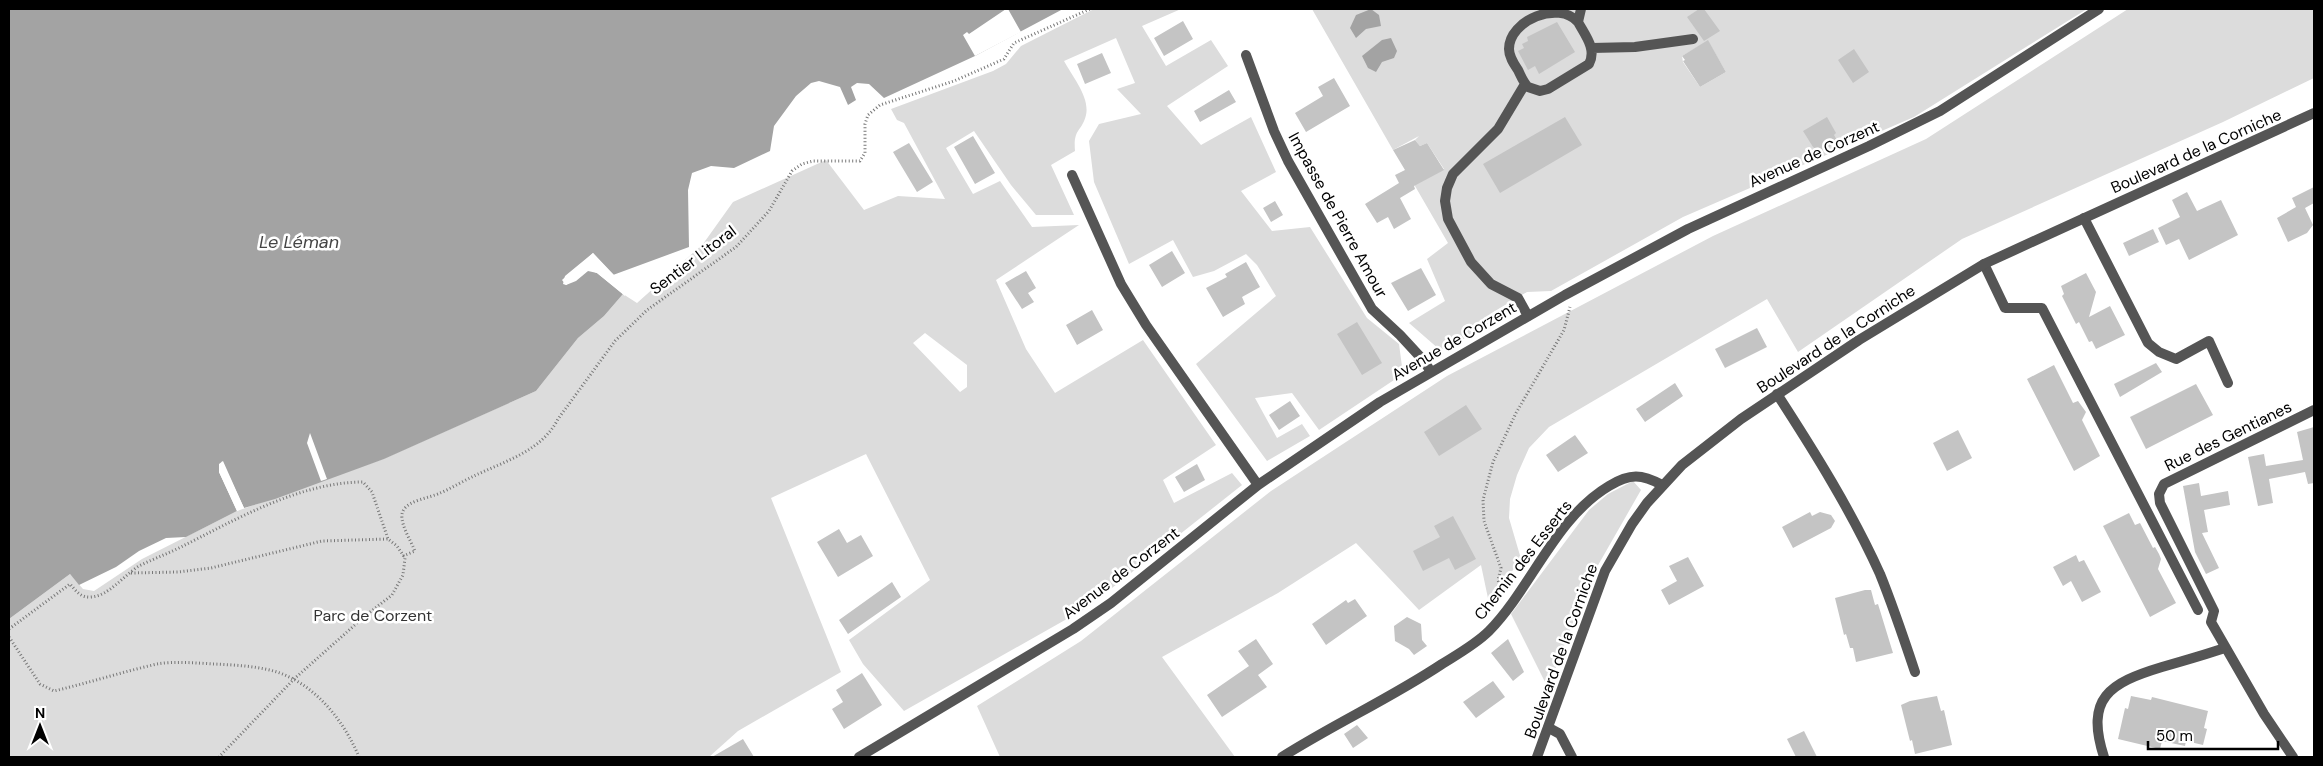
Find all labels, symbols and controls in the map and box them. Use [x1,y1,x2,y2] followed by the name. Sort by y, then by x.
[2107,104,2285,198] street label: Boulevard de la Corniche
[1745,116,1883,192] street label: Avenue de Corzent
[1284,129,1392,302] street label: Impasse de Pierre Amour
[646,221,740,299] street label: Sentier Litoral
[259,230,339,254] water label: Le Léman
[1753,280,1919,398] street label: Boulevard de la Corniche
[1388,297,1520,385] street label: Avenue de Corzent
[2161,396,2295,476] street label: Rue des Gentianes
[1469,496,1577,624] street label: Chemin des Esserts
[1058,522,1184,624] street label: Avenue de Corzent
[1520,561,1602,741] street label: Boulevard de la Corniche
[314,605,432,626] park label: Parc de Corzent
[15,701,65,751] north arrow
[35,704,45,722] text: N
[2148,718,2278,750] scale bar
[2156,726,2193,746] text: 50 m

